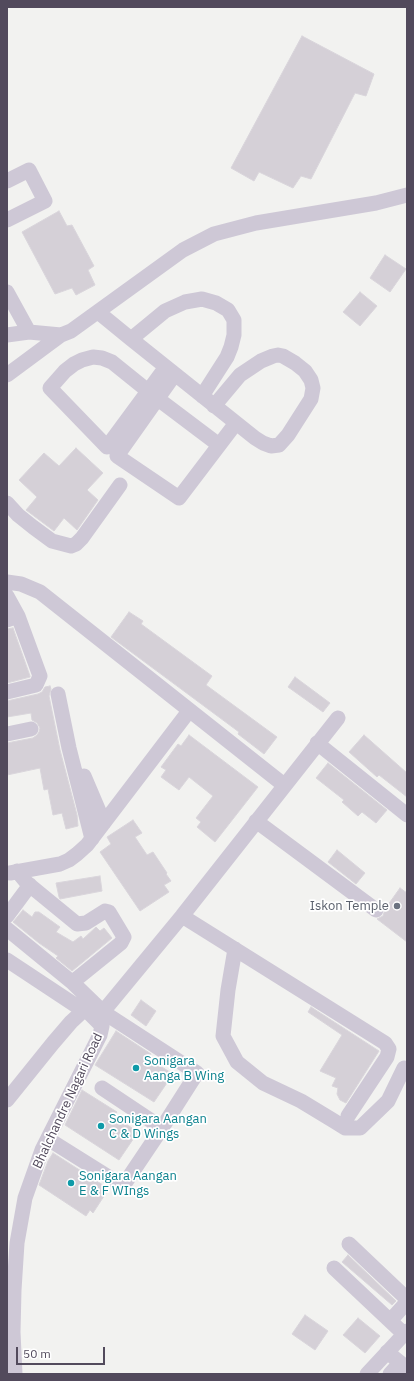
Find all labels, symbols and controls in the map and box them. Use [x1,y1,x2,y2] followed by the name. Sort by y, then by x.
[310,898,389,914] place label: Iskon Temple
[392,901,402,911] marker: Iskon Temple
[30,1031,106,1171] street label: Bhalchandre Nagari Road
[144,1053,224,1084] place label: Sonigara Aanga B Wing
[131,1063,141,1073] marker: Sonigara Aanga B Wing
[109,1111,207,1142] place label: Sonigara Aangan C & D Wings
[96,1121,106,1131] marker: Sonigara Aangan C & D Wings
[79,1168,177,1199] place label: Sonigara Aangan E & F WIngs
[66,1178,76,1188] marker: Sonigara Aangan E & F WIngs
[18,1339,107,1365] scale bar
[23,1346,51,1361] text: 50 m

